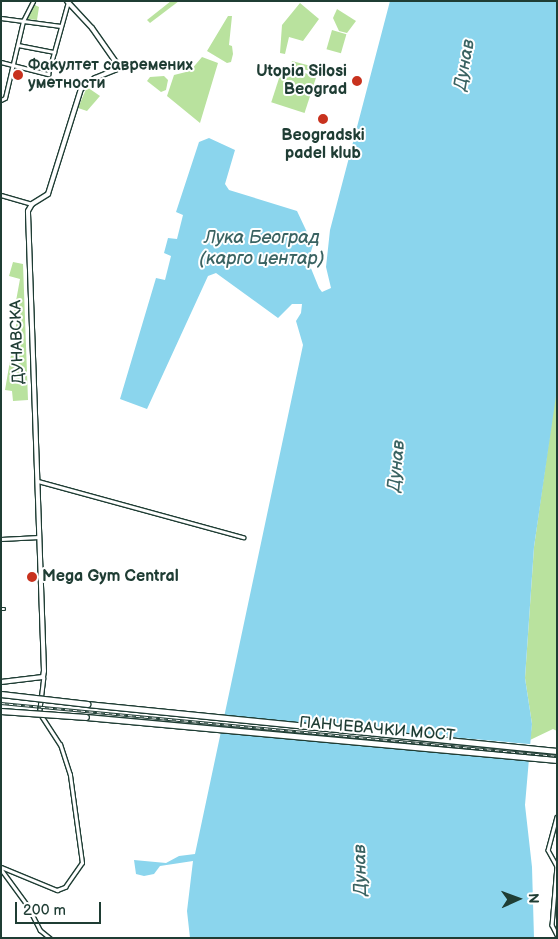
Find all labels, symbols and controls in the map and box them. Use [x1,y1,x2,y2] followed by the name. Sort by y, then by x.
[450,38,480,92] water label: Дунав
[28,56,193,94] place label: Факултет савремених уметности
[256,62,347,100] place label: Utopia Silosi Beograd
[12,69,24,81] marker: Факултет савремених уметности
[351,75,363,87] marker: Utopia Silosi Beograd
[317,113,329,125] marker: Beogradski padel klub
[281,126,365,164] place label: Beogradski padel klub
[200,228,324,270] water label: Лука Београд (карго центар)
[7,300,29,384] street label: ДУНАВСКА
[384,439,410,493] water label: Дунав
[42,567,179,587] place label: Mega Gym Central
[26,571,38,583] marker: Mega Gym Central
[298,714,456,746] street label: ПАНЧЕВАЧКИ МОСТ
[350,844,372,896] water label: Дунав
[493,874,543,924] north arrow
[18,892,104,924] scale bar
[525,893,542,904] text: N
[23,901,66,920] text: 200 m

